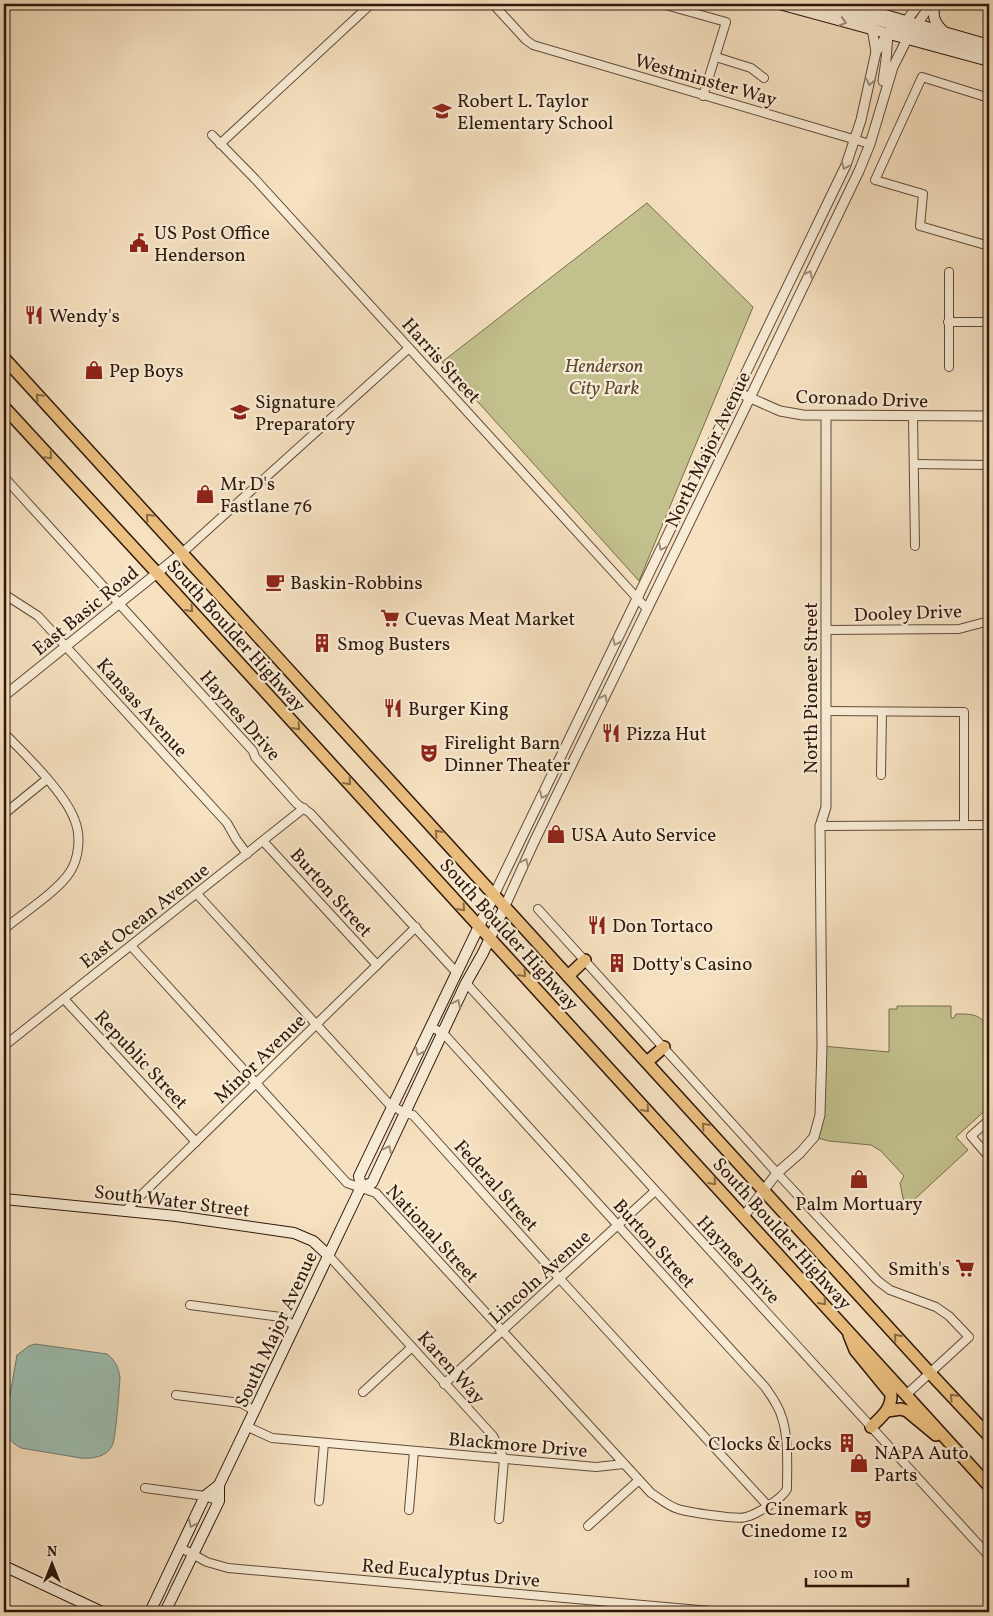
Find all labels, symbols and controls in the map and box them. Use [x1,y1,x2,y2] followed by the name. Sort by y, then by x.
[839,16,847,26] one-way arrow
[631,48,780,114] street label: Westminster Way
[865,78,876,87] one-way arrow
[457,89,614,137] place label: Robert L. Taylor Elementary School
[431,100,453,122] school or university icon: Robert L. Taylor Elementary School
[840,161,851,170] one-way arrow
[154,221,270,269] place label: US Post Office Henderson
[128,232,150,254] public building icon: US Post Office Henderson
[803,270,813,279] one-way arrow
[23,304,45,326] restaurant icon: Wendy's
[49,304,120,330] place label: Wendy's
[395,313,486,410] street label: Harris Street
[565,354,644,402] park label: Henderson City Park
[83,359,105,381] shop icon: Pep Boys
[109,359,184,385] place label: Pep Boys
[660,368,758,532] street label: North Major Avenue
[795,385,929,415] street label: Coronado Drive
[255,390,355,438] place label: Signature Preparatory
[36,393,45,402] one-way arrow
[229,401,251,423] school or university icon: Signature Preparatory
[43,450,52,459] one-way arrow
[220,472,312,520] place label: Mr D's Fastlane 76
[194,483,216,505] shop icon: Mr D's Fastlane 76
[146,513,155,522] one-way arrow
[658,542,668,551] one-way arrow
[160,554,311,718] street label: South Boulder Highway
[28,561,145,663] street label: East Basic Road
[264,571,286,593] cafe icon: Baskin-Robbins
[290,571,423,597] place label: Baskin-Robbins
[853,599,963,629] street label: Dooley Drive
[799,602,825,774] street label: North Pioneer Street
[184,603,193,612] one-way arrow
[379,607,401,629] supermarket icon: Cuevas Meat Market
[405,607,576,633] place label: Cuevas Meat Market
[311,632,333,654] building icon: Smog Busters
[337,632,450,658] place label: Smog Busters
[612,636,622,645] one-way arrow
[90,653,193,764] street label: Kansas Avenue
[193,665,286,767] street label: Haynes Drive
[598,694,609,703] one-way arrow
[382,697,404,719] restaurant icon: Burger King
[408,697,509,723] place label: Burger King
[292,722,301,731] one-way arrow
[600,722,622,744] restaurant icon: Pizza Hut
[626,722,707,748] place label: Pizza Hut
[444,731,570,779] place label: Firelight Barn Dinner Theater
[418,742,440,764] theatre icon: Firelight Barn Dinner Theater
[342,776,351,785] one-way arrow
[539,790,549,799] one-way arrow
[545,823,567,845] shop icon: USA Auto Service
[571,823,716,849] place label: USA Auto Service
[435,830,444,839] one-way arrow
[283,843,378,944] street label: Burton Street
[433,853,584,1017] street label: South Boulder Highway
[75,858,215,975] street label: East Ocean Avenue
[519,858,529,867] one-way arrow
[456,902,465,911] one-way arrow
[586,914,608,936] restaurant icon: Don Tortaco
[612,914,713,940] place label: Don Tortaco
[606,952,628,974] building icon: Dotty's Casino
[632,952,752,978] place label: Dotty's Casino
[517,969,526,978] one-way arrow
[451,999,462,1008] one-way arrow
[88,1005,194,1116] street label: Republic Street
[209,1009,312,1110] street label: Minor Avenue
[414,1047,425,1056] one-way arrow
[640,1103,649,1112] one-way arrow
[702,1123,711,1132] one-way arrow
[447,1135,544,1238] street label: Federal Street
[381,1146,391,1155] one-way arrow
[706,1152,857,1316] street label: South Boulder Highway
[848,1168,870,1190] shop icon: Palm Mortuary
[707,1177,716,1186] one-way arrow
[379,1179,484,1289] street label: National Street
[93,1180,251,1224] street label: South Water Street
[795,1192,923,1218] place label: Palm Mortuary
[606,1194,701,1295] street label: Burton Street
[690,1210,785,1310] street label: Haynes Drive
[484,1225,597,1330] street label: Lincoln Avenue
[229,1247,324,1412] street label: South Major Avenue
[888,1257,950,1283] place label: Smith's
[954,1257,976,1279] supermarket icon: Smith's
[817,1297,826,1306] one-way arrow
[410,1326,491,1411] street label: Karen Way
[894,1334,903,1343] one-way arrow
[950,1394,959,1403] one-way arrow
[447,1427,588,1465] street label: Blackmore Drive
[708,1432,832,1458] place label: Clocks & Locks
[836,1432,858,1454] building icon: Clocks & Locks
[874,1441,969,1489] place label: NAPA Auto Parts
[848,1452,870,1474] shop icon: NAPA Auto Parts
[742,1497,848,1545] place label: Cinemark Cinedome 12
[852,1508,874,1530] theatre icon: Cinemark Cinedome 12
[188,1519,198,1528] one-way arrow
[28,1538,78,1588] north arrow
[47,1543,57,1562] text: N
[361,1553,541,1595] street label: Red Eucalyptus Drive
[806,1556,908,1588] scale bar
[813,1564,853,1585] text: 100 m

